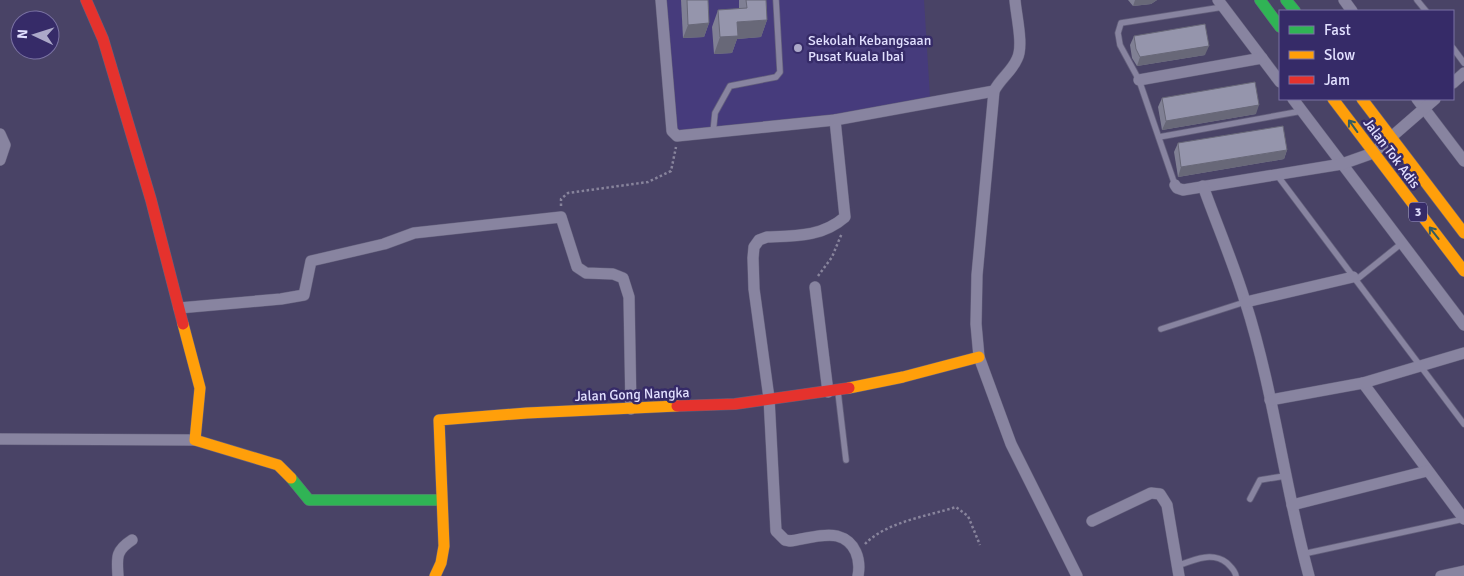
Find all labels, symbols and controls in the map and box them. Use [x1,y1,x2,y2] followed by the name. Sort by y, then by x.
[10,10,60,60] north arrow
[1279,10,1454,100] legend
[1324,21,1351,39] text: Fast
[14,29,31,40] text: N
[808,32,931,65] place label: Sekolah Kebangsaan Pusat Kuala Ibai
[792,42,804,54] marker: Sekolah Kebangsaan Pusat Kuala Ibai
[1324,46,1355,64] text: Slow
[1324,71,1350,89] text: Jam
[1360,115,1424,192] street label: Jalan Tok Adis
[1348,119,1358,133] one-way arrow
[1409,202,1427,222] road number: 3
[1429,227,1440,240] one-way arrow
[574,384,690,405] street label: Jalan Gong Nangka

